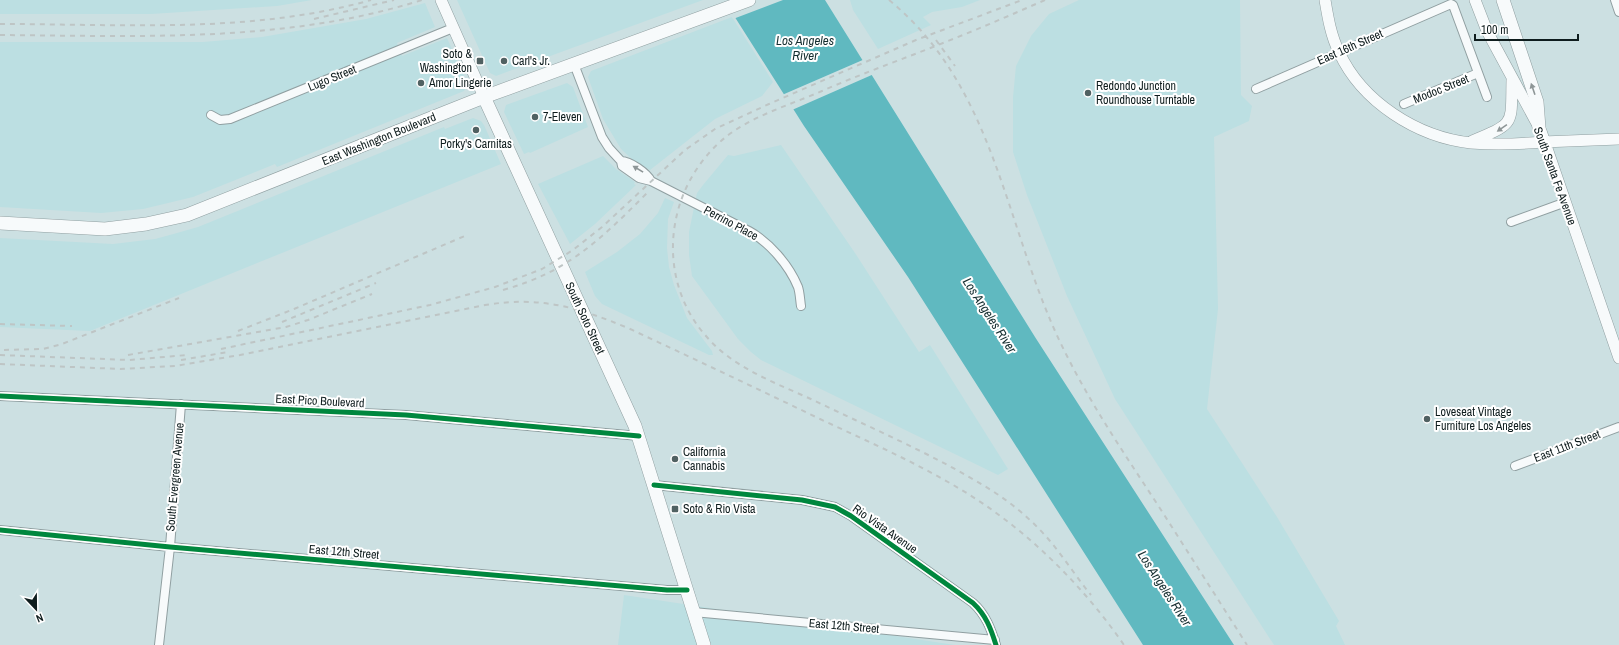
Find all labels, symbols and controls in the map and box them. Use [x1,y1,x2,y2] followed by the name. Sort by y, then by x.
[1475,16,1578,42] scale bar
[1481,22,1508,38] text: 100 m
[1315,25,1386,69] street label: East 16th Street
[776,32,834,64] water label: Los Angeles River
[420,46,472,76] place label: Soto & Washington
[512,53,550,69] place label: Carl's Jr.
[475,56,485,66] marker: Soto & Washington
[499,56,509,66] marker: Carl's Jr.
[305,61,359,95] street label: Lugo Street
[1411,71,1471,107] street label: Modoc Street
[428,75,491,91] place label: Amor Lingerie
[416,78,426,88] marker: Amor Lingerie
[1096,78,1195,108] place label: Redondo Junction Roundhouse Turntable
[1530,83,1536,95] one-way arrow
[1083,88,1093,98] marker: Redondo Junction Roundhouse Turntable
[320,109,438,169] street label: East Washington Boulevard
[543,109,582,125] place label: 7-Eleven
[530,112,540,122] marker: 7-Eleven
[1496,124,1507,132] one-way arrow
[471,125,481,135] marker: Porky's Carnitas
[1530,125,1580,227] street label: South Santa Fe Avenue
[440,136,512,152] place label: Porky's Carnitas
[632,165,644,172] one-way arrow
[701,202,761,244] street label: Perrino Place
[959,274,1020,357] water label: Los Angeles River
[561,279,609,357] street label: South Soto Street
[275,391,365,411] street label: East Pico Boulevard
[1435,404,1531,434] place label: Loveseat Vintage Furniture Los Angeles
[1422,414,1432,424] marker: Loveseat Vintage Furniture Los Angeles
[162,422,188,532] street label: South Evergreen Avenue
[1532,426,1603,466] street label: East 11th Street
[683,444,726,474] place label: California Cannabis
[670,454,680,464] marker: California Cannabis
[683,501,756,517] place label: Soto & Rio Vista
[849,501,921,557] street label: Rio Vista Avenue
[670,504,680,514] marker: Soto & Rio Vista
[308,541,380,563] street label: East 12th Street
[1134,547,1195,630] water label: Los Angeles River
[16,589,56,629] north arrow
[34,611,45,626] text: N
[808,615,880,637] street label: East 12th Street

